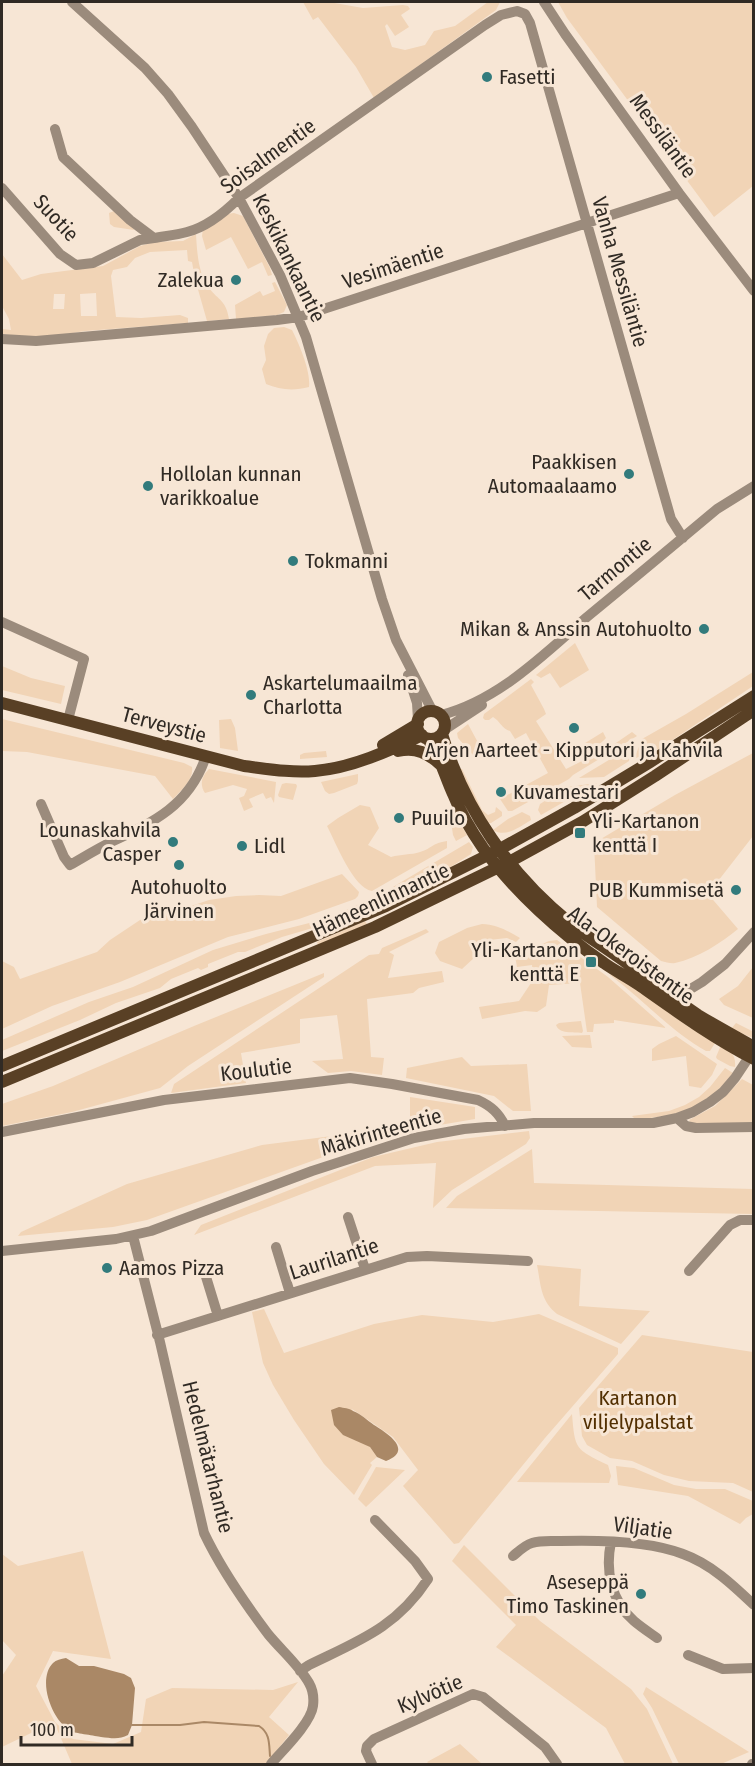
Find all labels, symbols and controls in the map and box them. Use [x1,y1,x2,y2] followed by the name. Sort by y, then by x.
[499,64,555,90] place label: Fasetti
[480,70,494,84] marker: Fasetti
[624,89,702,183] street label: Messiläntie
[215,113,321,199] street label: Soisalmentie
[28,189,84,247] street label: Suotie
[247,190,331,326] street label: Keskikankaantie
[586,194,654,350] street label: Vanha Messiläntie
[339,237,447,295] street label: Vesimäentie
[158,267,224,293] place label: Zalekua
[229,273,243,287] marker: Zalekua
[488,449,617,499] place label: Paakkisen Automaalaamo
[160,461,302,511] place label: Hollolan kunnan varikkoalue
[622,467,636,481] marker: Paakkisen Automaalaamo
[141,479,155,493] marker: Hollolan kunnan varikkoalue
[573,531,657,607] street label: Tarmontie
[305,548,388,574] place label: Tokmanni
[286,554,300,568] marker: Tokmanni
[460,616,692,642] place label: Mikan & Anssin Autohuolto
[697,622,711,636] marker: Mikan & Anssin Autohuolto
[263,670,417,720] place label: Askartelumaailma Charlotta
[244,688,258,702] marker: Askartelumaailma Charlotta
[119,701,209,749] street label: Terveystie
[567,721,581,735] marker: Arjen Aarteet - Kipputori ja Kahvila
[425,737,723,763] place label: Arjen Aarteet - Kipputori ja Kahvila
[513,779,619,805] place label: Kuvamestari
[494,785,508,799] marker: Kuvamestari
[411,805,465,831] place label: Puuilo
[592,808,700,858] place label: Yli-Kartanon kenttä I
[392,811,406,825] marker: Puuilo
[39,817,162,867] place label: Lounaskahvila Casper
[573,826,587,840] marker: Yli-Kartanon kenttä I
[254,833,286,859] place label: Lidl
[166,835,180,849] marker: Lounaskahvila Casper
[235,839,249,853] marker: Lidl
[309,857,453,943] street label: Hämeenlinnantie
[172,858,186,872] marker: Autohuolto Järvinen
[131,874,227,924] place label: Autohuolto Järvinen
[588,877,724,903] place label: PUB Kummisetä
[729,883,743,897] marker: PUB Kummisetä
[563,900,699,1010] street label: Ala-Okeroistentie
[471,937,579,987] place label: Yli-Kartanon kenttä E
[584,955,598,969] marker: Yli-Kartanon kenttä E
[219,1053,293,1087] street label: Koulutie
[317,1102,445,1162] street label: Mäkirinteentie
[286,1232,382,1286] street label: Laurilantie
[119,1255,224,1281] place label: Aamos Pizza
[100,1261,114,1275] marker: Aamos Pizza
[177,1378,239,1536] street label: Hedelmätarhantie
[583,1385,693,1435] park label: Kartanon viljelypalstat
[612,1511,674,1545] street label: Viljatie
[506,1569,629,1619] place label: Aseseppä Timo Taskinen
[634,1587,648,1601] marker: Aseseppä Timo Taskinen
[393,1669,467,1719] street label: Kylvötie
[21,1709,132,1747] scale bar
[30,1719,74,1741] text: 100 m

